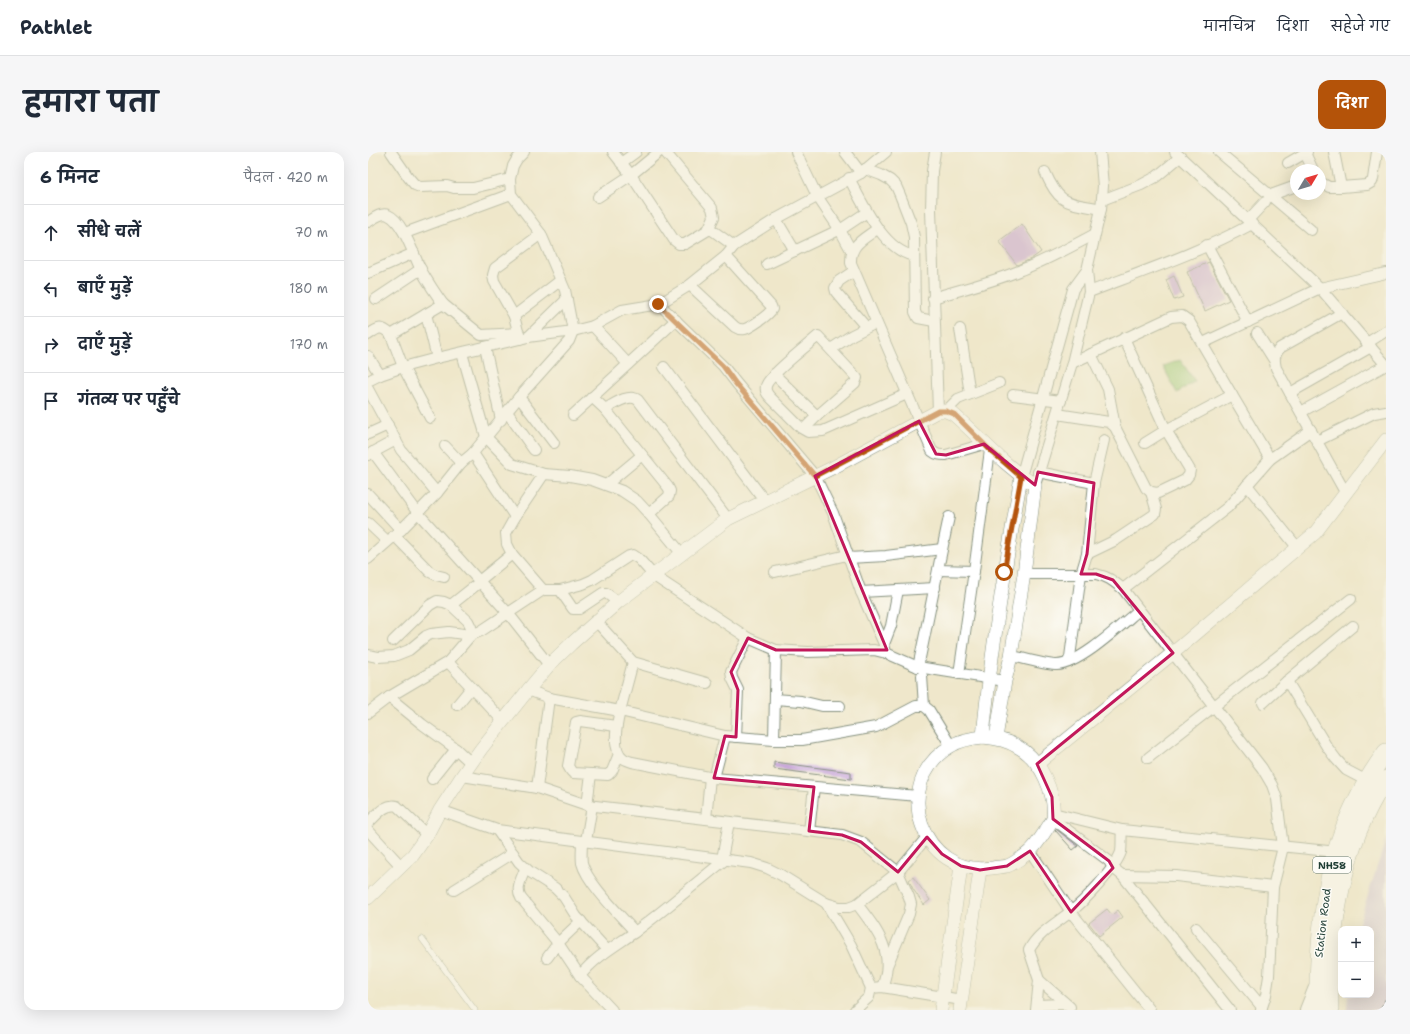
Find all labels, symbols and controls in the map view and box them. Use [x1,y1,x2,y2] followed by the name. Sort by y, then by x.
[20,15,92,40] text: Pathlet
[1204,17,1255,35] text: मानचित्र
[1277,17,1309,35] text: दिशा
[1331,17,1390,35] text: सहेजे गए
[1318,80,1386,129] button: दिशा
[24,83,158,121] text: हमारा पता
[1290,164,1326,200] north arrow
[40,166,99,188] text: 6 मिनट
[244,169,328,186] text: पैदल · 420 m
[40,222,62,244] icon: ahead
[78,222,141,242] text: सीधे चलें
[294,224,328,241] text: 70 m
[40,278,62,300] icon: left
[78,278,132,298] text: बाएँ मुड़ें
[289,280,328,297] text: 180 m
[649,295,667,313] route end
[40,334,62,356] icon: right
[78,334,132,354] text: दाएँ मुड़ें
[290,336,328,353] text: 170 m
[40,390,62,412] icon: arrive
[78,390,180,410] text: गंतव्य पर पहुँचे
[995,563,1013,581] route start
[1313,857,1351,873] road number: NH58
[1311,888,1335,958] street label: Station Road
[1338,926,1374,998] map controls
[1338,926,1374,962] button: +
[1338,962,1374,998] button: −

